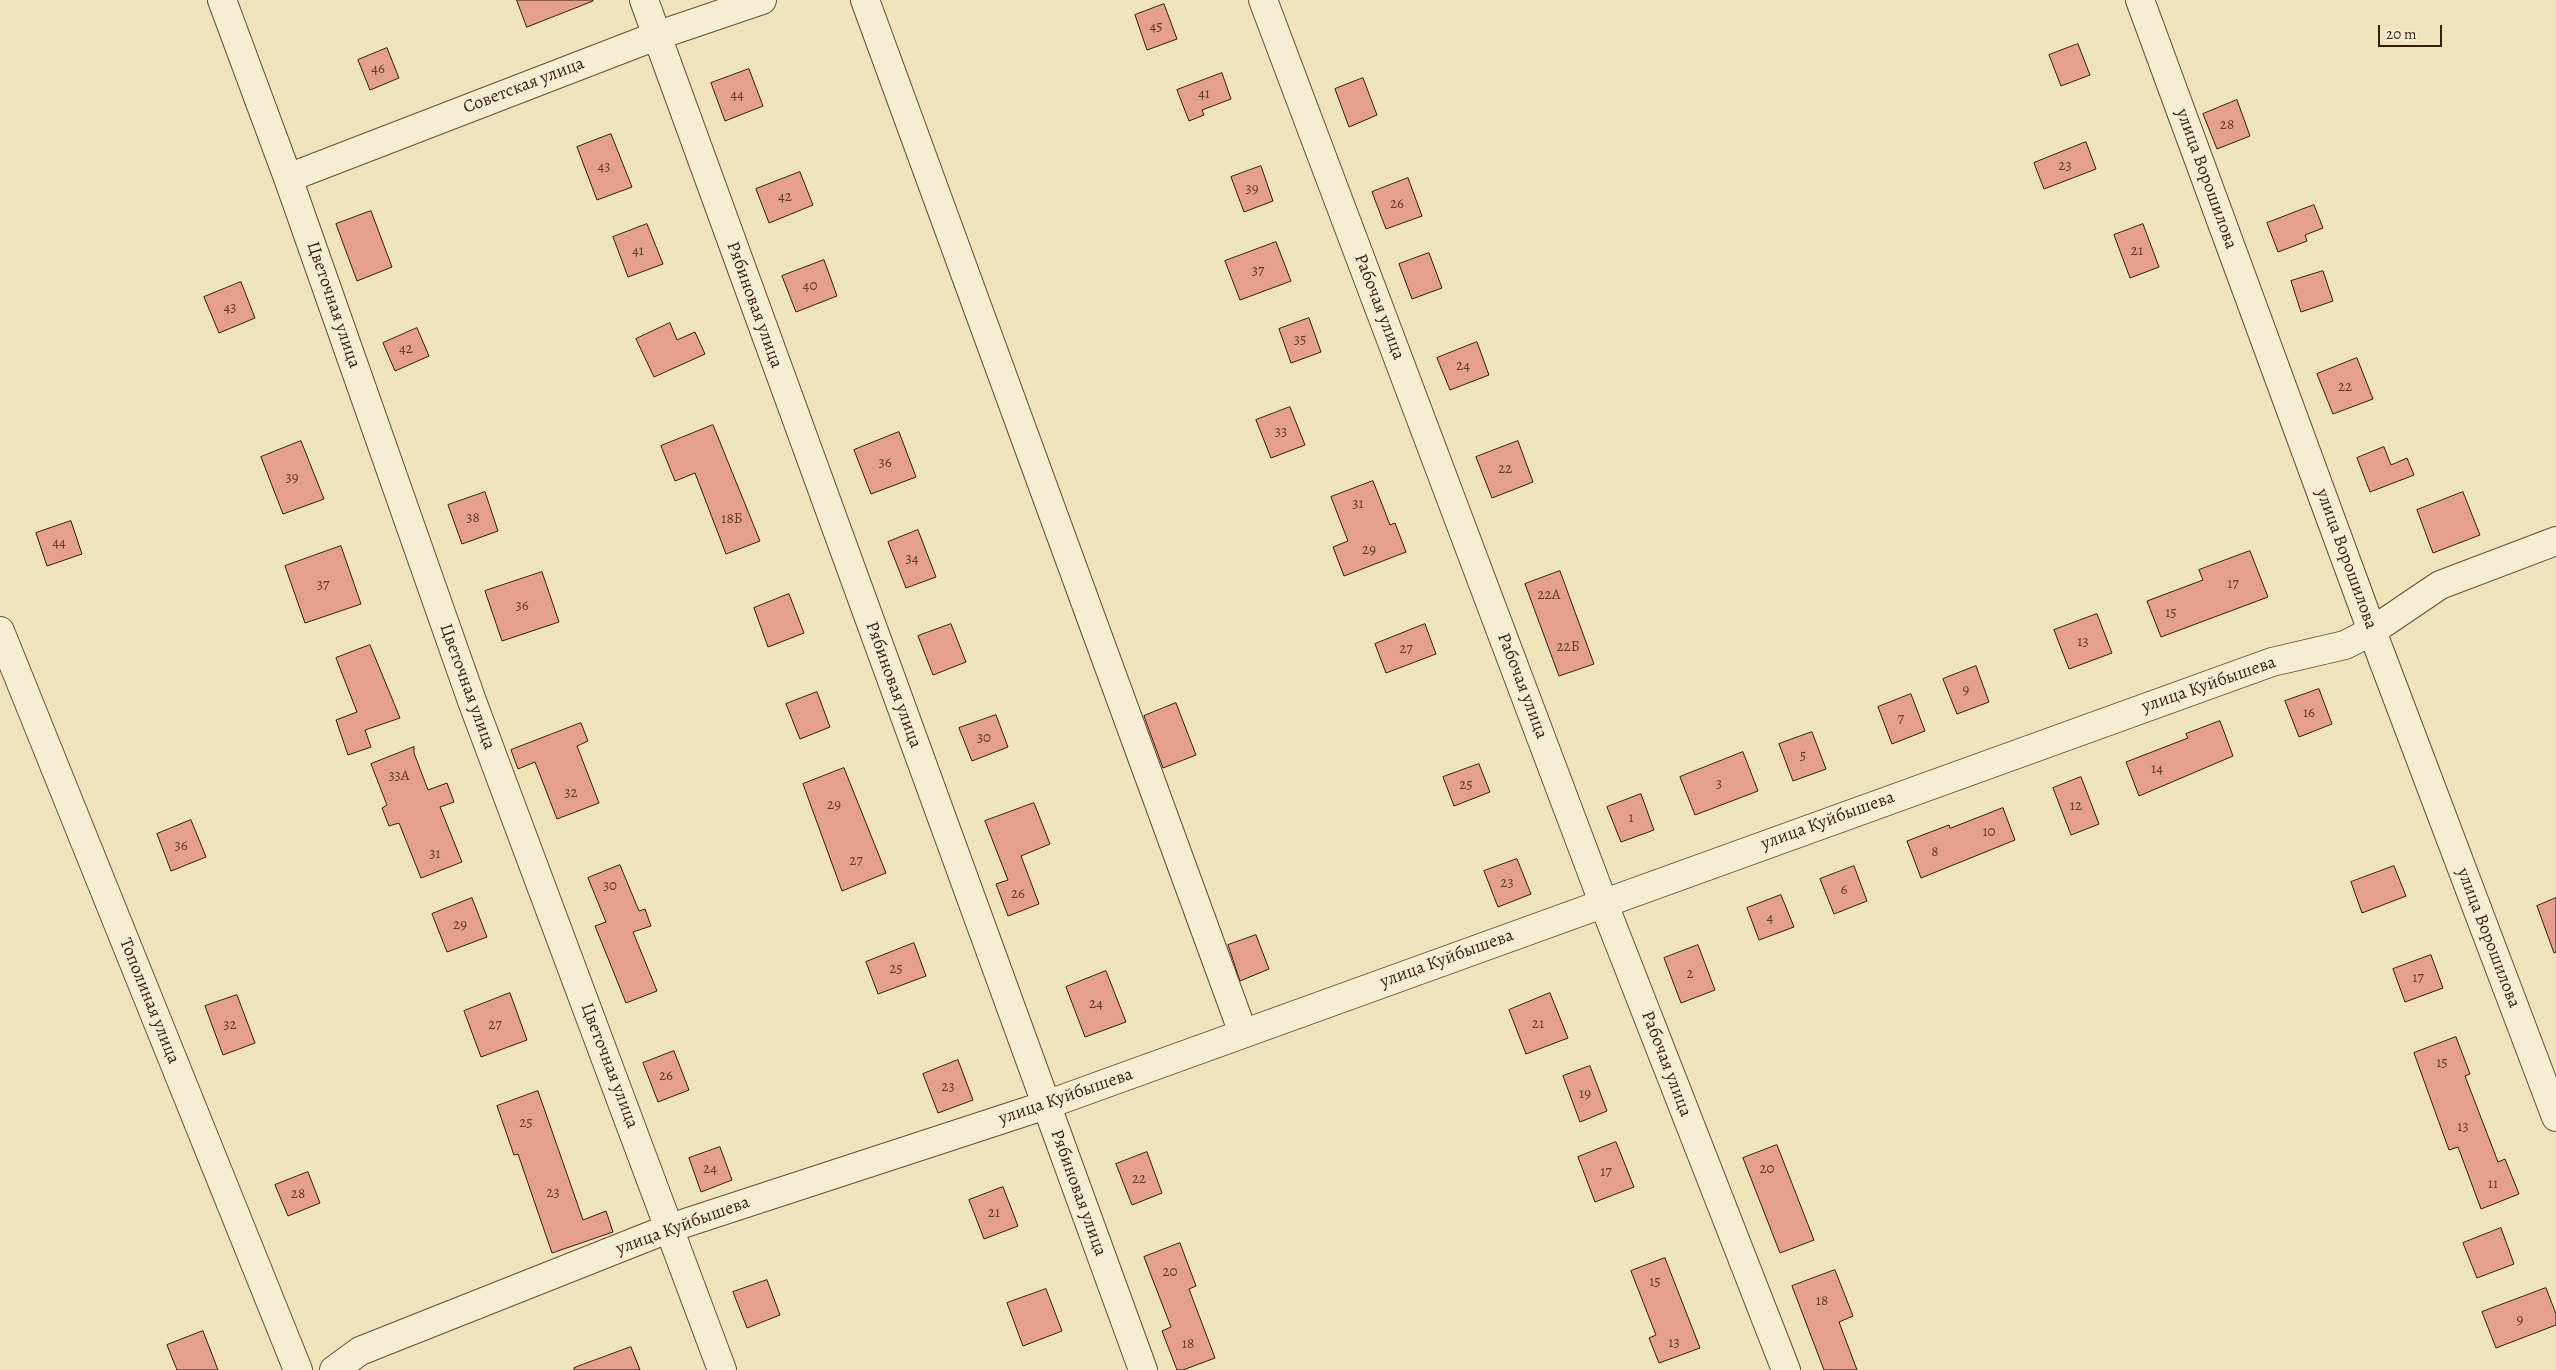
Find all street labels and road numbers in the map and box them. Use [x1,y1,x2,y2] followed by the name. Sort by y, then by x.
[460,53,588,119] street label: Советская улица
[2171,106,2241,252] street label: улица Ворошилова
[301,239,365,371] street label: Цветочная улица
[721,239,787,371] street label: Рябиновая улица
[1349,251,1409,363] street label: Рабочая улица
[2311,486,2381,632] street label: улица Ворошилова
[860,619,926,751] street label: Рябиновая улица
[434,621,500,753] street label: Цветочная улица
[1492,630,1552,742] street label: Рабочая улица
[2139,652,2279,718] street label: улица Куйбышева
[1758,787,1898,855] street label: улица Куйбышева
[2451,865,2525,1011] street label: улица Ворошилова
[1377,925,1517,993] street label: улица Куйбышева
[114,935,184,1067] street label: Тополиная улица
[575,1000,643,1132] street label: Цветочная улица
[1636,1008,1696,1120] street label: Рабочая улица
[996,1064,1136,1130] street label: улица Куйбышева
[1045,1127,1111,1259] street label: Рябиновая улица
[613,1192,753,1260] street label: улица Куйбышева

